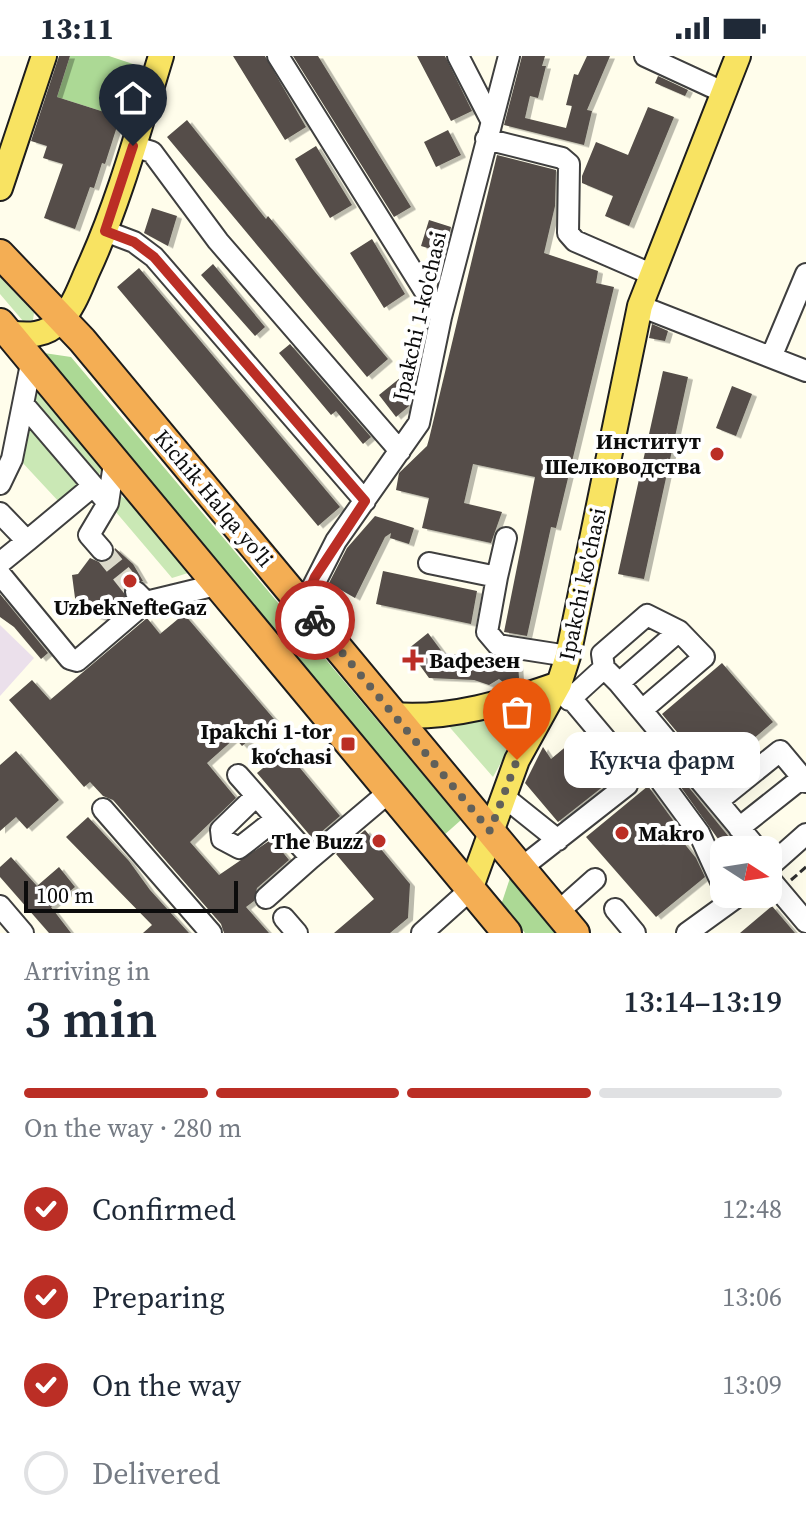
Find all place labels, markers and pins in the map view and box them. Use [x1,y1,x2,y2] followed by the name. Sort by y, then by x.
[99,64,167,146] pin
[545,426,701,481] place label: Институт Шелководства
[708,445,726,463] marker: Институт Шелководства
[121,572,139,590] marker: UzbekNefteGaz
[54,592,206,622] place label: UzbekNefteGaz
[429,645,520,675] place label: Вафезен
[404,651,422,669] marker: Вафезен
[483,678,551,760] pin
[201,716,333,771] place label: Ipakchi 1-tor koʻchasi
[565,732,761,788] callout: Кукча фарм
[339,735,357,753] marker: Ipakchi 1-tor koʻchasi
[638,818,704,848] place label: Makro
[613,824,631,842] marker: Makro
[271,826,363,856] place label: The Buzz
[370,832,388,850] marker: The Buzz

